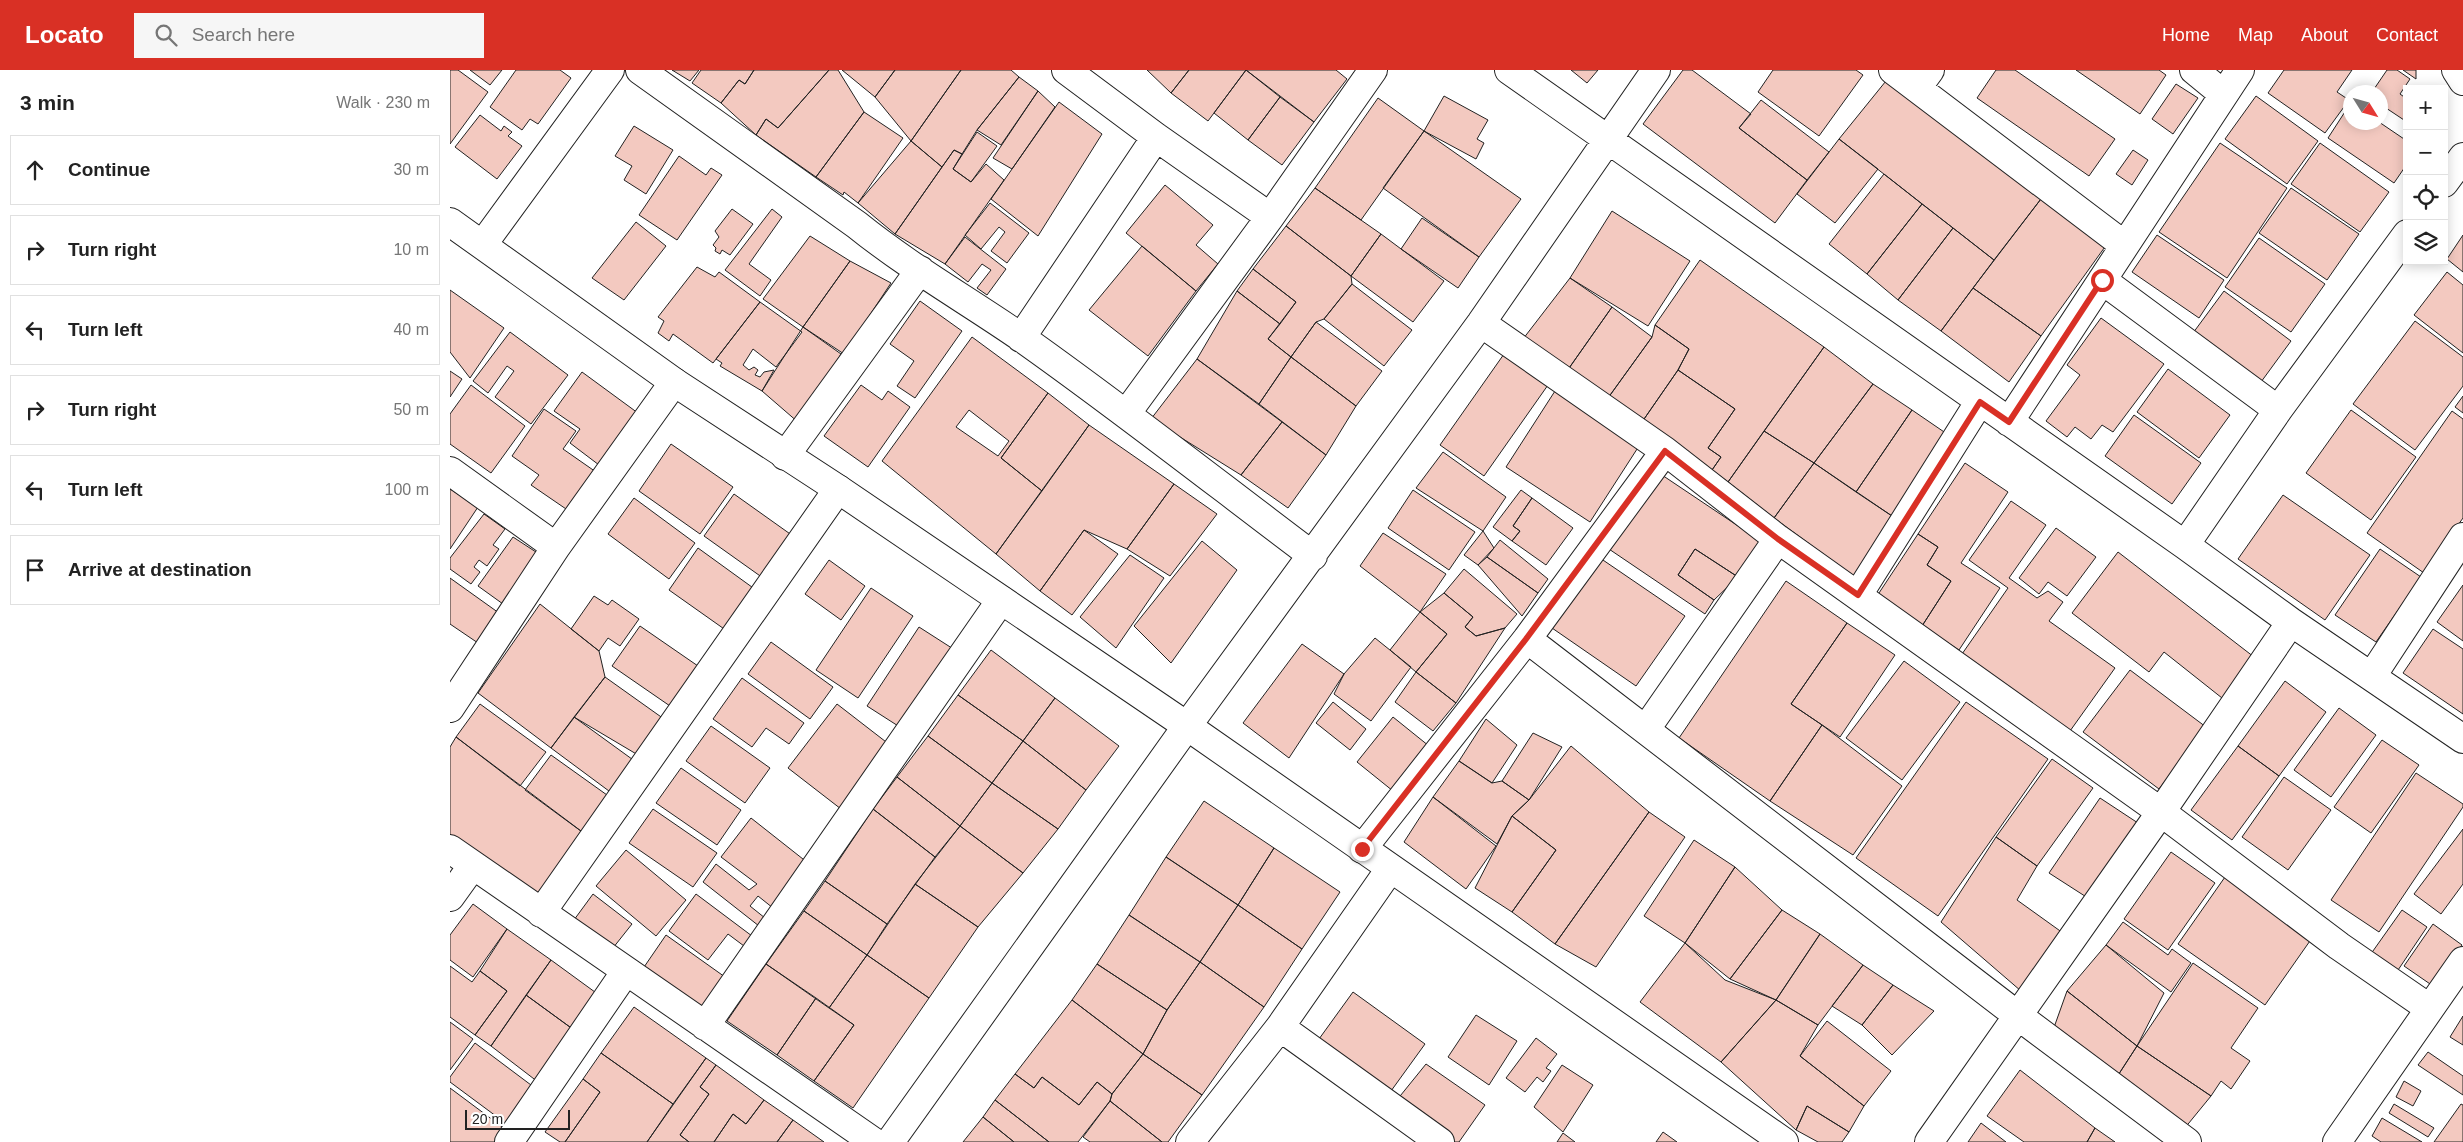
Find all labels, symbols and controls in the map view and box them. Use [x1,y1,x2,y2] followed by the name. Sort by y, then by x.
[134,13,484,58] search box
[25,21,104,48] text: Locato
[152,21,180,49] icon: search
[192,24,295,45] text: Search here
[2162,25,2210,45] text: Home
[2238,25,2273,45] text: Map
[2301,25,2348,45] text: About
[2376,25,2438,45] text: Contact
[2343,85,2388,130] north arrow
[2403,85,2448,265] map controls
[2403,85,2448,130] button: +
[20,91,75,114] text: 3 min
[336,94,430,111] text: Walk · 230 m
[2403,130,2448,175] button: −
[21,156,49,184] icon: ahead
[68,159,150,180] text: Continue
[393,161,429,178] text: 30 m
[2403,175,2448,220] button: locate
[2403,220,2448,265] button: layers
[21,236,49,264] icon: right
[68,239,156,260] text: Turn right
[393,241,429,258] text: 10 m
[2091,269,2114,292] route start
[21,316,49,344] icon: left
[68,319,143,340] text: Turn left
[393,321,429,338] text: 40 m
[21,396,49,424] icon: right
[68,399,156,420] text: Turn right
[393,401,429,418] text: 50 m
[21,476,49,504] icon: left
[68,479,143,500] text: Turn left
[385,481,429,498] text: 100 m
[21,556,49,584] icon: arrive
[68,559,252,580] text: Arrive at destination
[1351,838,1374,861] route end
[465,1107,570,1130] scale bar
[472,1111,503,1127] text: 20 m

